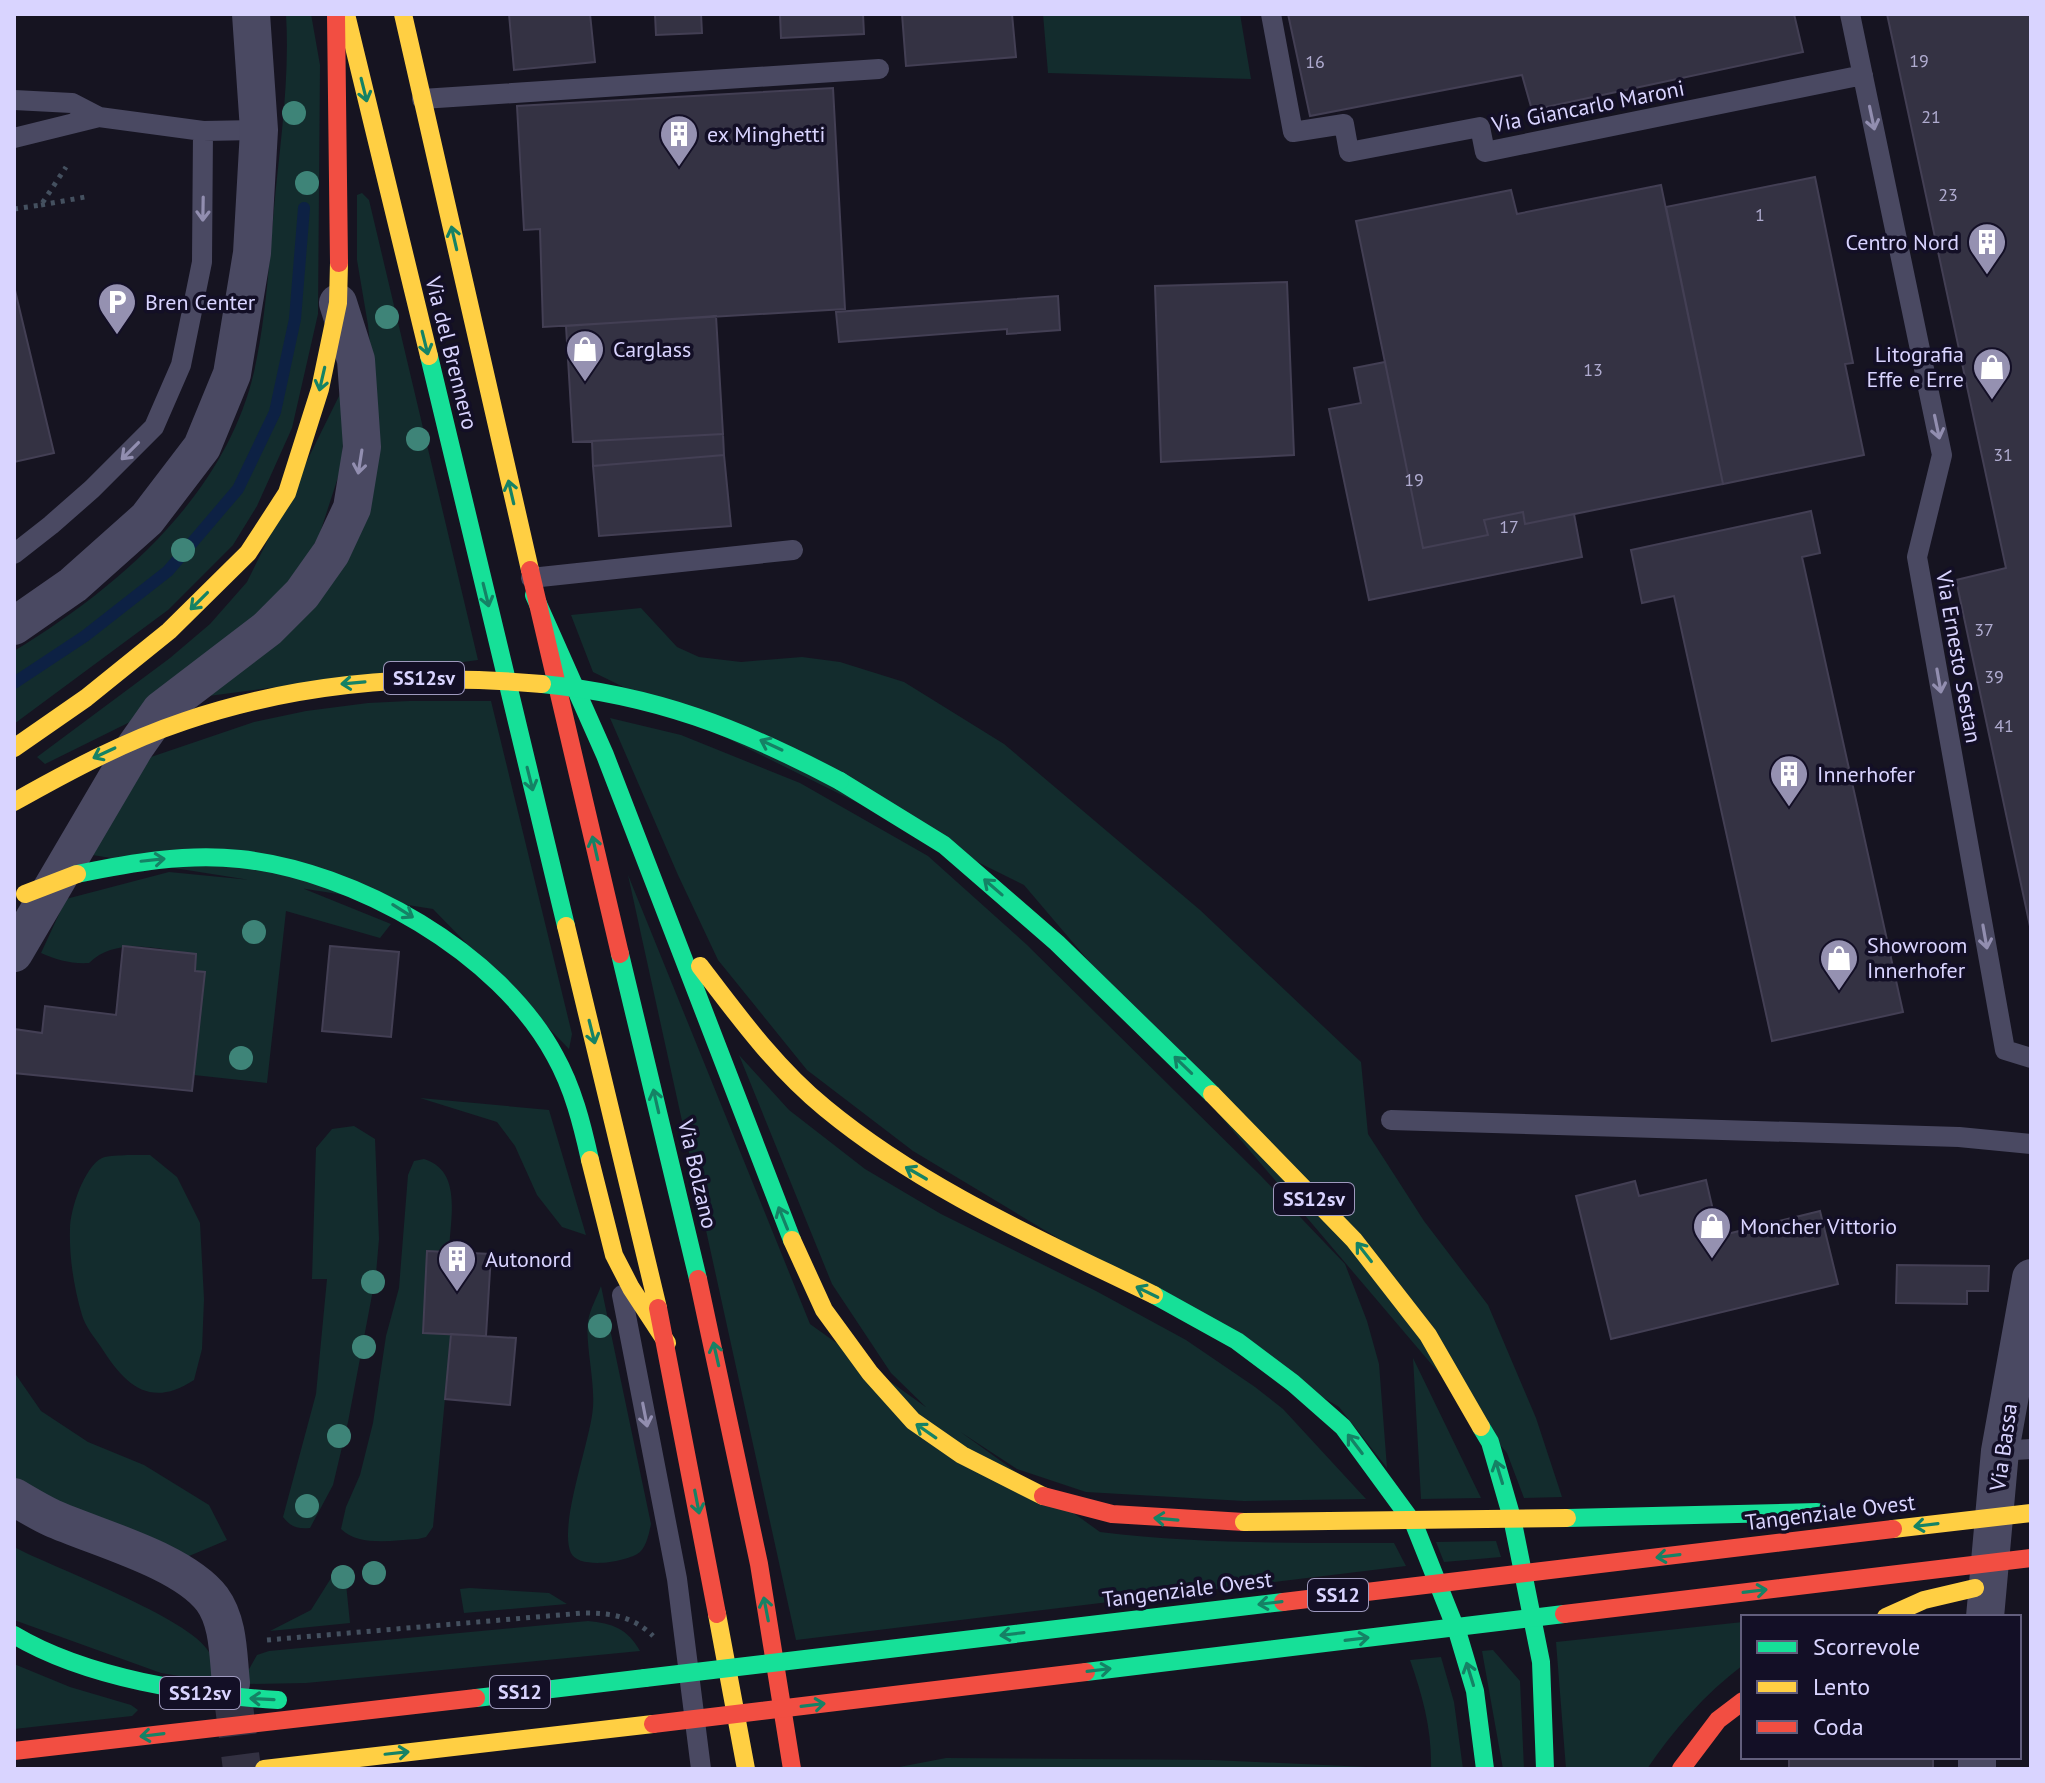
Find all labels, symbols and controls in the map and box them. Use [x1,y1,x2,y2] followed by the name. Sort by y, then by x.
[1909,49,1929,72] house number: 19
[1305,50,1325,73] house number: 16
[1488,74,1687,139] street label: Via Giancarlo Maroni
[358,76,373,102] one-way arrow
[1865,104,1880,130] one-way arrow
[1921,105,1941,128] house number: 21
[658,113,700,168] building icon: ex Minghetti
[707,120,825,148] place label: ex Minghetti
[1938,183,1958,206] house number: 23
[195,195,210,222] one-way arrow
[1755,203,1765,226] house number: 1
[1966,221,2008,276] building icon: Centro Nord
[446,226,461,251] one-way arrow
[1845,228,1959,256] place label: Centro Nord
[419,273,485,432] street label: Via del Brennero
[96,281,138,336] parking icon: Bren Center
[145,288,256,316] place label: Bren Center
[564,328,606,383] shop icon: Carglass
[418,329,433,355] one-way arrow
[613,335,691,363] place label: Carglass
[1866,340,1964,393] place label: Litografia Effe e Erre
[1971,346,2013,401] shop icon: Litografia Effe e Erre
[1583,358,1603,381] house number: 13
[313,365,328,391] one-way arrow
[1930,414,1945,439] one-way arrow
[121,441,140,460] one-way arrow
[1993,443,2013,466] house number: 31
[352,448,367,474] one-way arrow
[1404,468,1424,491] house number: 19
[503,479,518,505] one-way arrow
[1499,515,1519,538] house number: 17
[1930,568,1988,745] street label: Via Ernesto Sestan
[479,582,494,608] one-way arrow
[189,592,209,611] one-way arrow
[1974,618,1994,641] house number: 37
[384,662,464,694] road number: SS12sv
[1984,665,2004,688] house number: 39
[1932,668,1947,693] one-way arrow
[340,676,367,691] one-way arrow
[1994,714,2014,737] house number: 41
[759,737,783,752] one-way arrow
[92,746,116,761] one-way arrow
[1768,753,1810,808] building icon: Innerhofer
[1817,760,1916,788] place label: Innerhofer
[524,766,539,791] one-way arrow
[587,836,602,862] one-way arrow
[139,853,166,868] one-way arrow
[984,878,1004,896] one-way arrow
[391,904,414,920] one-way arrow
[1978,924,1993,949] one-way arrow
[1867,931,1967,984] place label: Showroom Innerhofer
[1818,937,1860,992] shop icon: Showroom Innerhofer
[585,1018,600,1044] one-way arrow
[1174,1056,1193,1075] one-way arrow
[647,1089,662,1115] one-way arrow
[672,1116,724,1231] street label: Via Bolzano
[905,1165,928,1181] one-way arrow
[1274,1183,1354,1215] road number: SS12sv
[1691,1205,1733,1260] shop icon: Moncher Vittorio
[775,1206,789,1231] one-way arrow
[1740,1212,1897,1240] place label: Moncher Vittorio
[436,1238,478,1293] building icon: Autonord
[1355,1242,1372,1263] one-way arrow
[485,1245,572,1273] place label: Autonord
[1135,1284,1159,1299] one-way arrow
[708,1342,723,1367] one-way arrow
[638,1401,653,1427] one-way arrow
[1983,1401,2023,1494] street label: Via Bassa
[916,1423,938,1439] one-way arrow
[1347,1434,1364,1455] one-way arrow
[1491,1459,1506,1485] one-way arrow
[1743,1488,1917,1536] street label: Tangenziale Ovest
[691,1489,706,1514] one-way arrow
[1154,1511,1180,1526] one-way arrow
[1914,1518,1939,1533] one-way arrow
[1655,1548,1681,1563] one-way arrow
[1100,1565,1274,1613] street label: Tangenziale Ovest
[1308,1579,1368,1611] road number: SS12
[1741,1583,1767,1598] one-way arrow
[1258,1596,1283,1611] one-way arrow
[758,1597,773,1622] one-way arrow
[1741,1615,2021,1759] legend
[999,1626,1026,1641] one-way arrow
[1344,1631,1370,1646] one-way arrow
[1813,1631,1920,1662] text: Scorrevole
[1086,1662,1111,1677] one-way arrow
[1462,1662,1477,1688] one-way arrow
[1813,1671,1870,1702] text: Lento
[490,1676,550,1708] road number: SS12
[160,1677,240,1709] road number: SS12sv
[249,1692,276,1707] one-way arrow
[799,1697,826,1712] one-way arrow
[1813,1711,1864,1742] text: Coda
[139,1728,166,1743] one-way arrow
[384,1745,409,1760] one-way arrow

